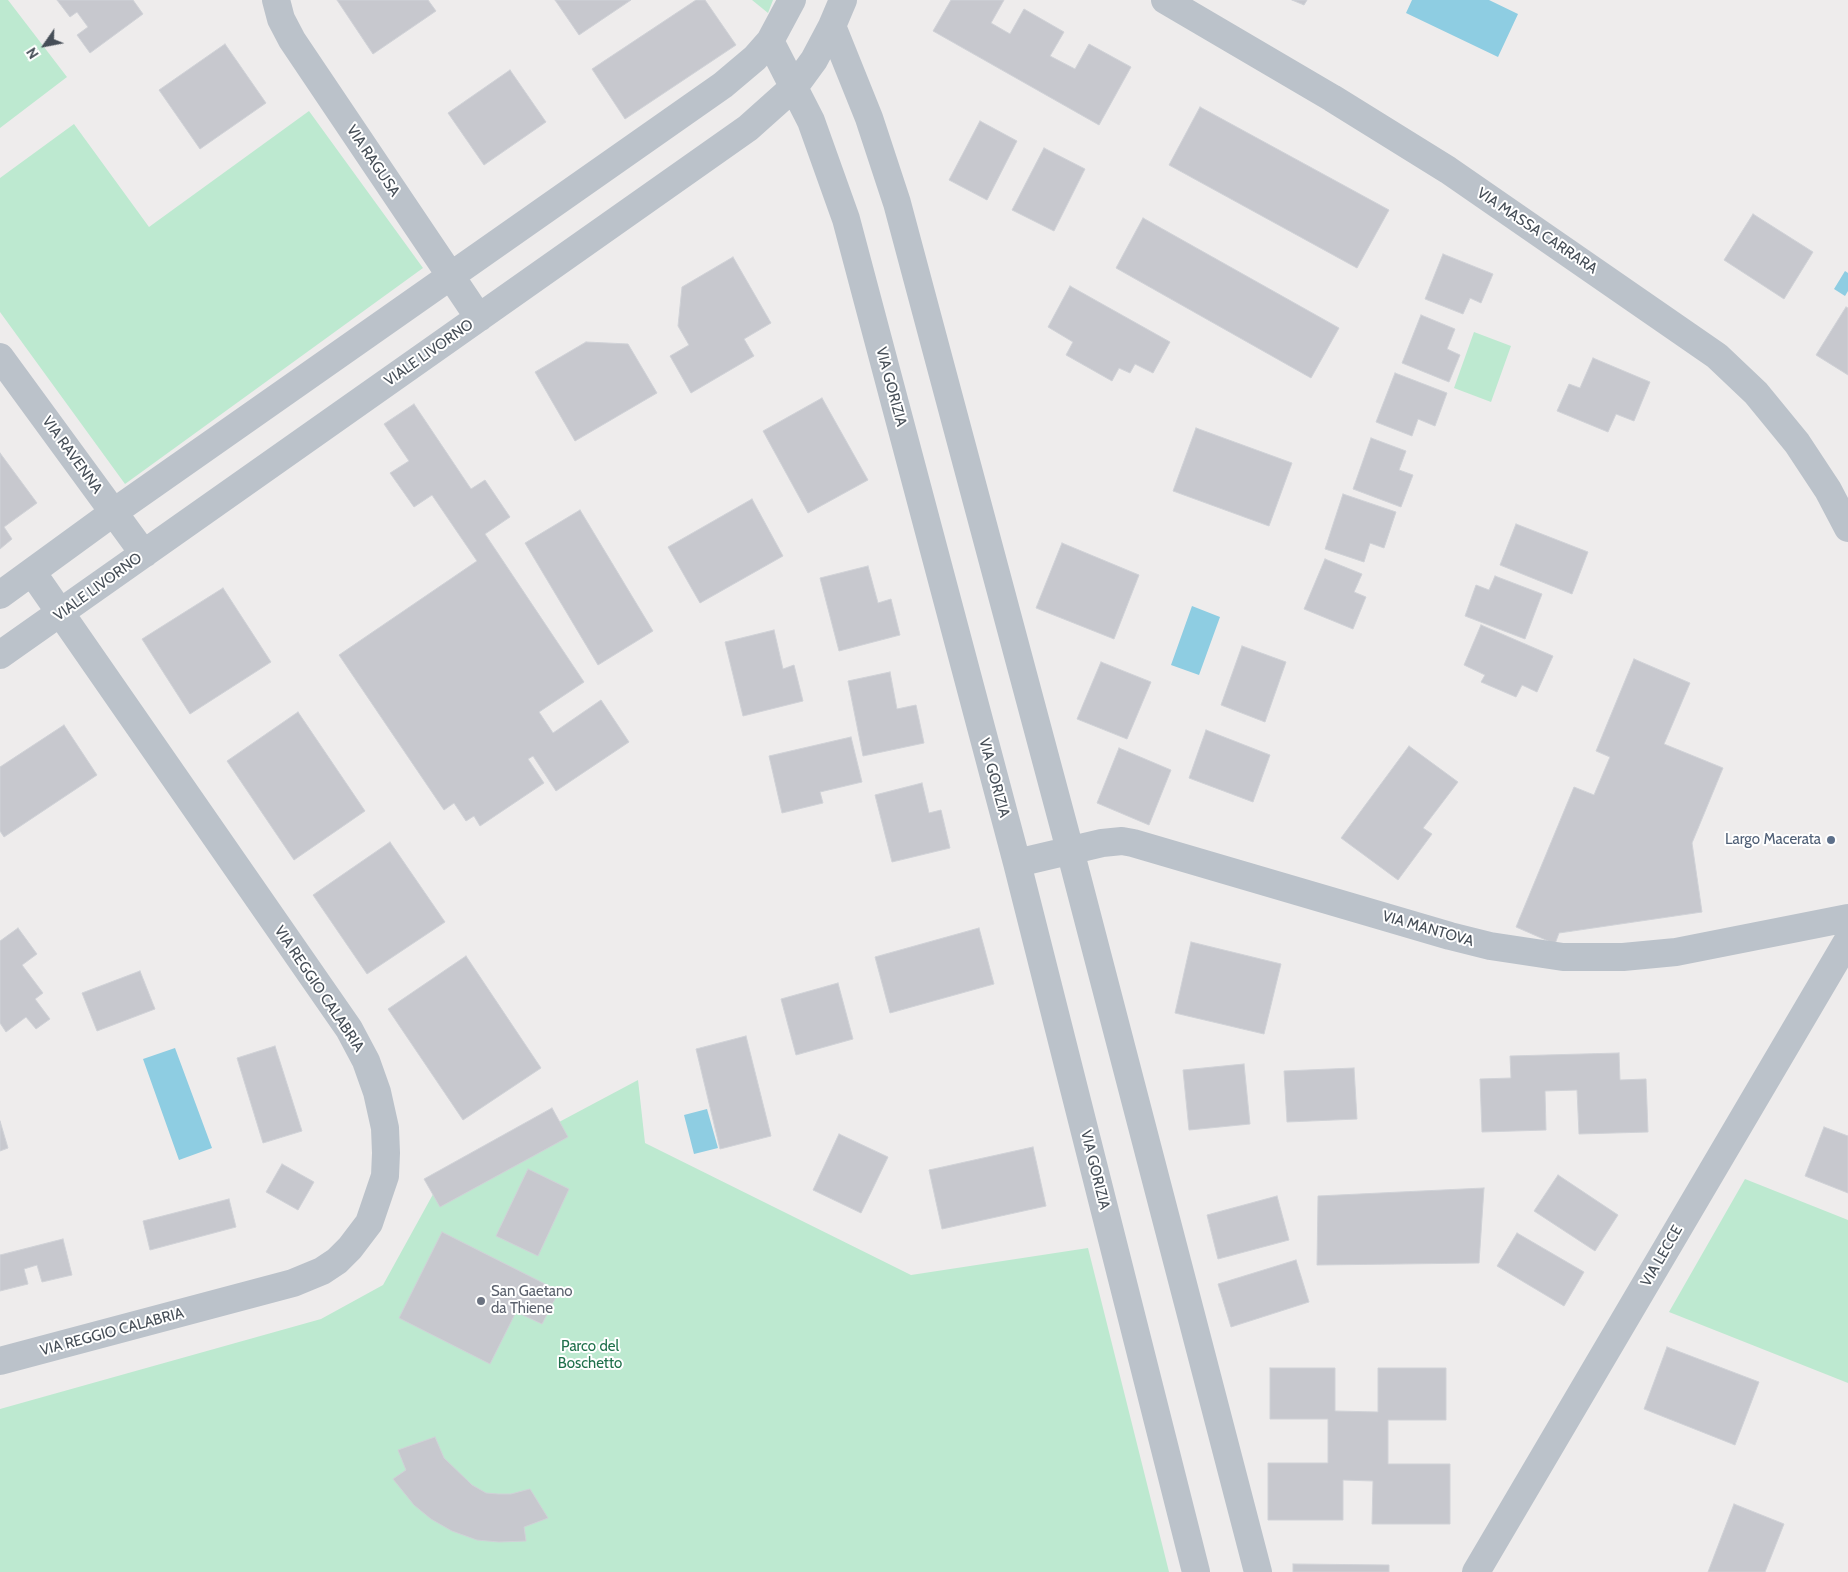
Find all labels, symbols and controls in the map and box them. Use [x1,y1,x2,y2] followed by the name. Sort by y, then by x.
[20,20,70,70] north arrow
[22,44,43,62] text: N
[342,122,404,200] street label: VIA RAGUSA
[1473,184,1601,278] street label: VIA MASSA CARRARA
[381,316,477,390] street label: VIALE LIVORNO
[872,345,910,429] street label: VIA GORIZIA
[38,413,106,497] street label: VIA RAVENNA
[50,549,146,625] street label: VIALE LIVORNO
[975,736,1013,820] street label: VIA GORIZIA
[1725,831,1821,849] place label: Largo Macerata
[1825,834,1837,846] marker: Largo Macerata
[1380,907,1476,951] street label: VIA MANTOVA
[270,923,368,1055] street label: VIA REGGIO CALABRIA
[1076,1128,1114,1212] street label: VIA GORIZIA
[1637,1222,1687,1290] street label: VIA LECCE
[491,1283,573,1318] place label: San Gaetano da Thiene
[475,1295,487,1307] marker: San Gaetano da Thiene
[38,1304,186,1360] street label: VIA REGGIO CALABRIA
[558,1338,622,1373] park label: Parco del Boschetto

